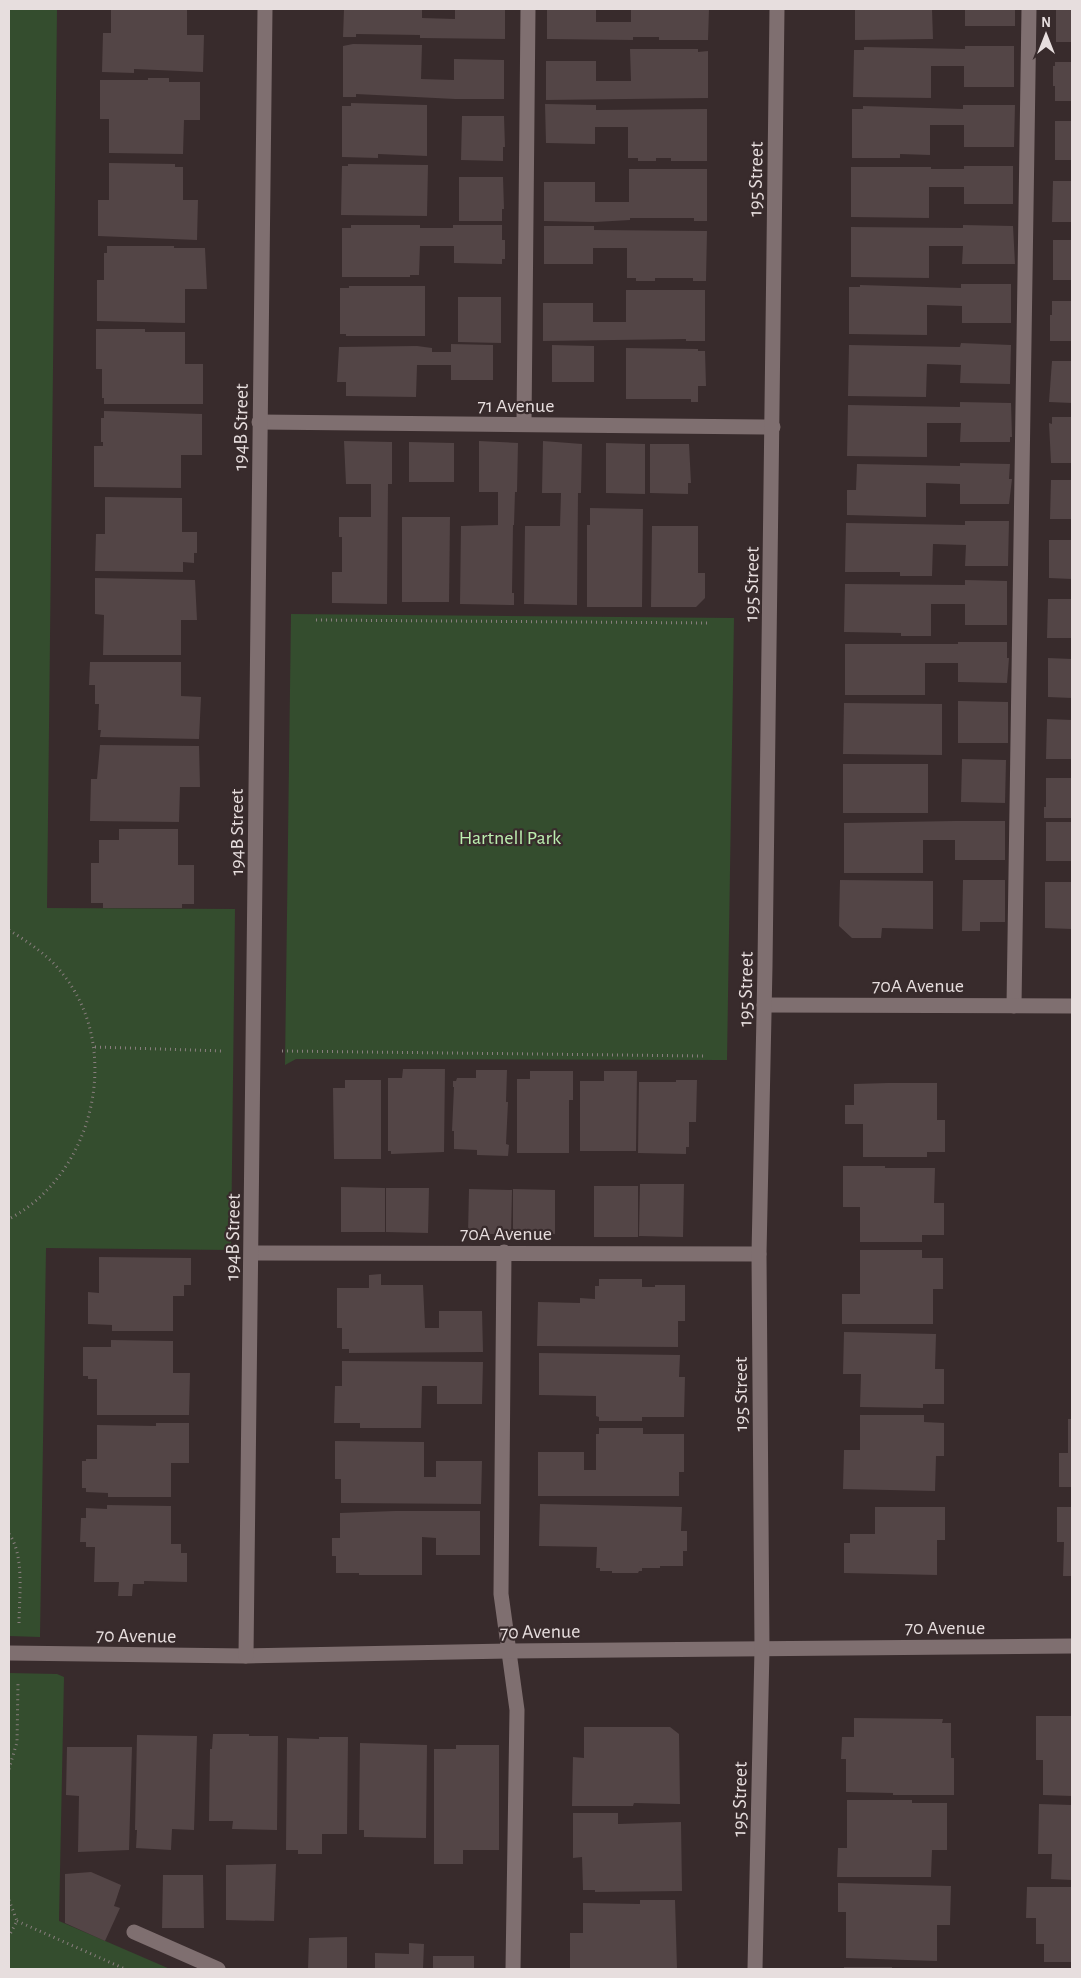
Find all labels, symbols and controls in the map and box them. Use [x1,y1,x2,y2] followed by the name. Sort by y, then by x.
[1021,10,1071,60] north arrow
[1041,16,1051,30] text: N
[745,141,767,217] street label: 195 Street
[230,383,252,471] street label: 194B Street
[478,396,554,416] street label: 71 Avenue
[741,546,763,622] street label: 195 Street
[227,788,247,876] street label: 194B Street
[459,828,561,848] park label: Hartnell Park
[735,951,757,1027] street label: 195 Street
[872,976,964,996] street label: 70A Avenue
[222,1193,244,1281] street label: 194B Street
[460,1224,552,1244] street label: 70A Avenue
[731,1356,751,1432] street label: 195 Street
[905,1618,985,1638] street label: 70 Avenue
[500,1621,580,1643] street label: 70 Avenue
[96,1625,176,1647] street label: 70 Avenue
[729,1761,751,1837] street label: 195 Street

